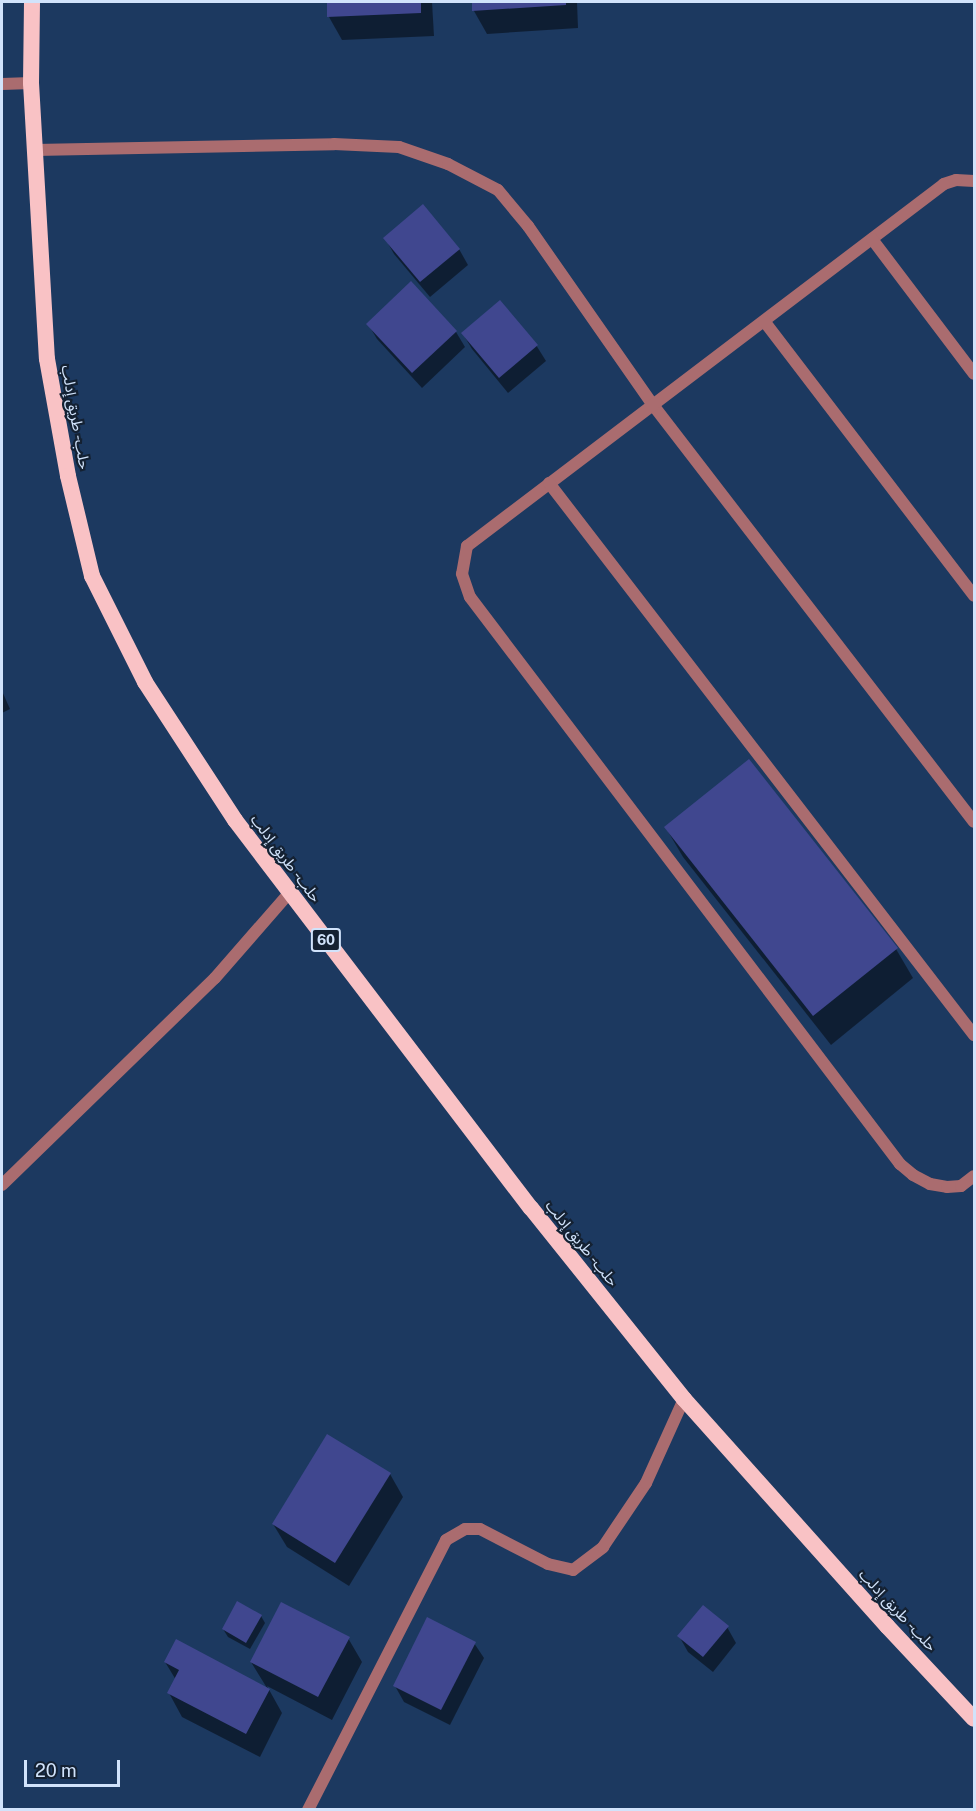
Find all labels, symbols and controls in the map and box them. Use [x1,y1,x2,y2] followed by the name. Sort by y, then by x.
[58,361,94,473] street label: حلب - طريق إدلب
[246,809,326,907] street label: حلب - طريق إدلب
[310,929,342,951] road number: 60
[541,1195,623,1291] street label: حلب - طريق إدلب
[854,1564,942,1656] street label: حلب - طريق إدلب
[27,1748,123,1786] scale bar
[35,1760,77,1781] text: 20 m

